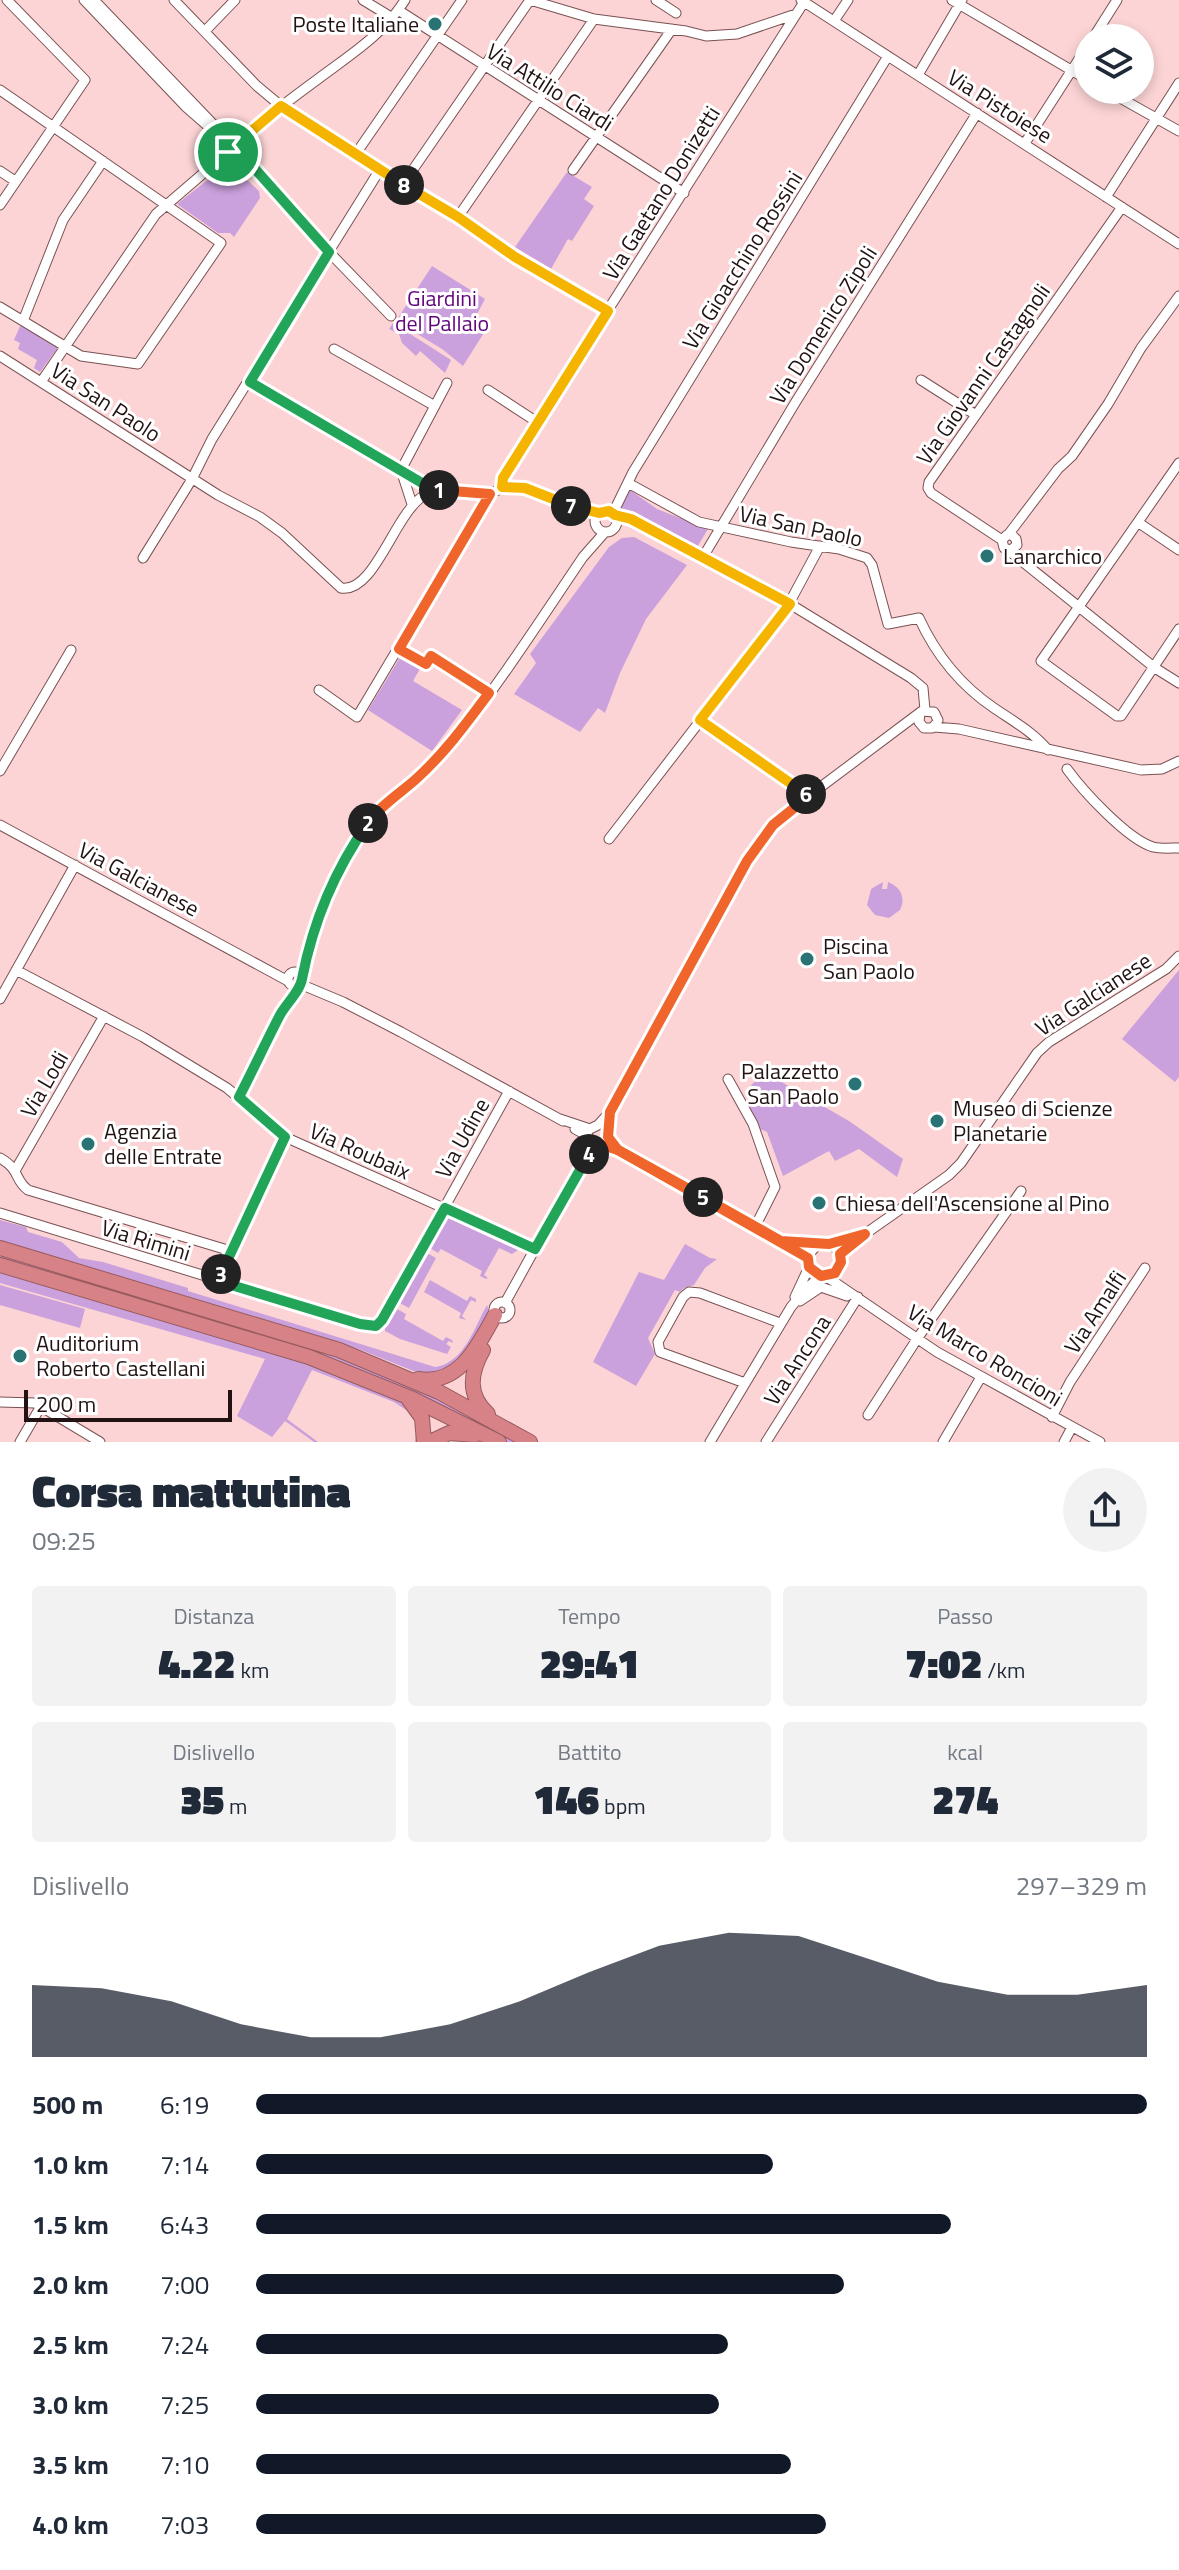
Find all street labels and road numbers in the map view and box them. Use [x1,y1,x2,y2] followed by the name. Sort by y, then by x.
[480,34,620,140] street label: Via Attilio Ciardi
[941,60,1059,152] street label: Via Pistoiese
[594,99,728,287] street label: Via Gaetano Donizetti
[673,164,811,356] street label: Via Gioacchino Rossini
[761,239,885,411] street label: Via Domenico Zipoli
[908,276,1058,472] street label: Via Giovanni Castagnoli
[44,354,168,450] street label: Via San Paolo
[736,496,866,556] street label: Via San Paolo
[72,833,206,925] street label: Via Galcianese
[1028,944,1158,1044] street label: Via Galcianese
[11,1044,77,1124] street label: Via Lodi
[426,1092,498,1184] street label: Via Udine
[304,1114,416,1188] street label: Via Roubaix
[97,1210,195,1270] street label: Via Rimini
[1055,1264,1135,1360] street label: Via Amalfi
[901,1295,1069,1415] street label: Via Marco Roncioni
[755,1308,839,1412] street label: Via Ancona

